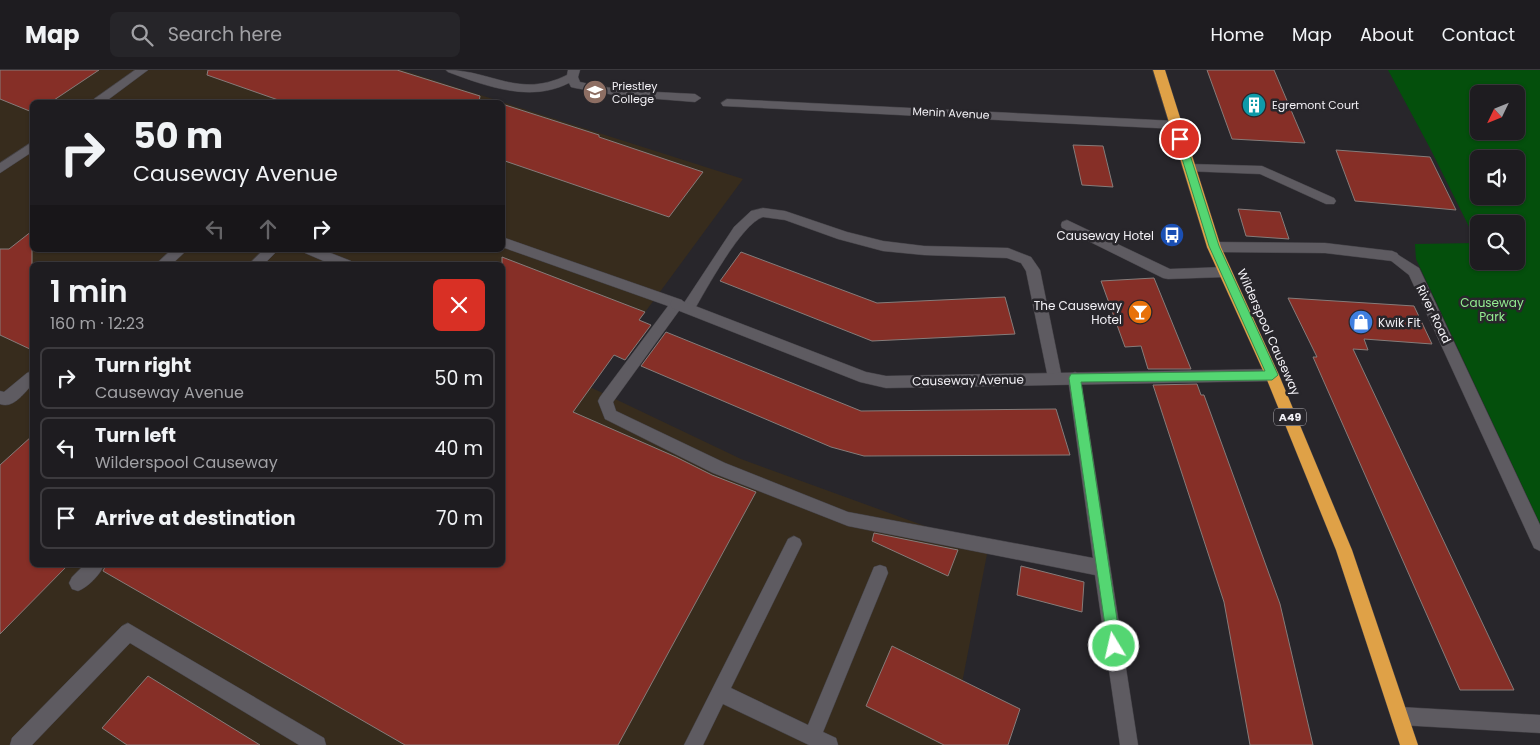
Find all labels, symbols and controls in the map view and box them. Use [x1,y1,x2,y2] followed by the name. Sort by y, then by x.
[110,12,460,57] search box
[25,18,80,51] text: Map
[128,21,156,49] icon: search
[168,21,282,48] text: Search here
[1210,22,1264,47] text: Home
[1292,22,1332,47] text: Map
[1360,22,1414,47] text: About
[1442,22,1515,47] text: Contact
[612,78,658,107] place label: Priestley College
[582,79,608,105] school or university icon: Priestley College
[1470,85,1525,140] north arrow
[1470,85,1525,270] map controls
[1241,92,1267,118] building icon: Egremont Court
[1272,97,1359,113] place label: Egremont Court
[912,103,990,123] street label: Menin Avenue
[133,111,223,160] text: 50 m
[1159,118,1201,160] pin
[50,120,115,185] icon: right
[1166,125,1194,153] icon: arrive
[1470,150,1525,205] button: sound
[133,158,338,189] text: Causeway Avenue
[201,215,229,243] icon: left
[254,215,282,243] icon: ahead
[307,215,335,243] icon: right
[1470,215,1525,270] button: search
[1159,222,1185,248] bus stop icon: Causeway Hotel
[1057,227,1154,244] place label: Causeway Hotel
[1233,266,1305,398] street label: Wilderspool Causeway
[50,270,128,313] text: 1 min
[433,279,485,331] button: close
[1412,282,1456,346] street label: River Road
[1460,294,1524,325] park label: Causeway Park
[1034,297,1122,328] place label: The Causeway Hotel
[1127,299,1153,325] bar icon: The Causeway Hotel
[1348,309,1374,335] shop icon: Kwik Fit
[50,312,144,335] text: 160 m · 12:23
[1378,314,1421,331] place label: Kwik Fit
[95,352,191,379] text: Turn right
[52,364,80,392] icon: right
[434,365,483,392] text: 50 m
[912,371,1024,389] street label: Causeway Avenue
[95,381,244,404] text: Causeway Avenue
[1274,408,1306,426] road number: A49
[95,422,176,449] text: Turn left
[52,434,80,462] icon: left
[434,435,483,462] text: 40 m
[95,451,278,474] text: Wilderspool Causeway
[52,504,80,532] icon: arrive
[95,505,296,532] text: Arrive at destination
[436,505,483,532] text: 70 m
[1087,619,1139,671] position arrow

